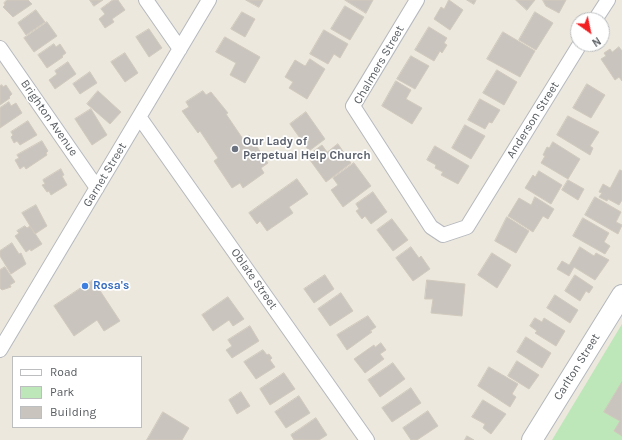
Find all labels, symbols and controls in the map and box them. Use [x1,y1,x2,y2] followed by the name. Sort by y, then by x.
[570,12,610,52] north arrow
[351,23,407,107] street label: Chalmers Street
[589,34,603,49] text: N
[17,77,81,159] street label: Brighton Avenue
[504,79,562,161] street label: Anderson Street
[243,135,371,163] place label: Our Lady of Perpetual Help Church
[80,140,130,210] street label: Garnet Street
[230,144,240,154] marker: Our Lady of Perpetual Help Church
[228,246,280,312] street label: Oblate Street
[93,279,129,293] place label: Rosa's
[80,281,90,291] marker: Rosa's
[551,331,603,403] street label: Carlton Street
[12,356,142,428] legend
[50,365,78,379] text: Road
[50,385,74,399] text: Park
[50,405,96,419] text: Building

